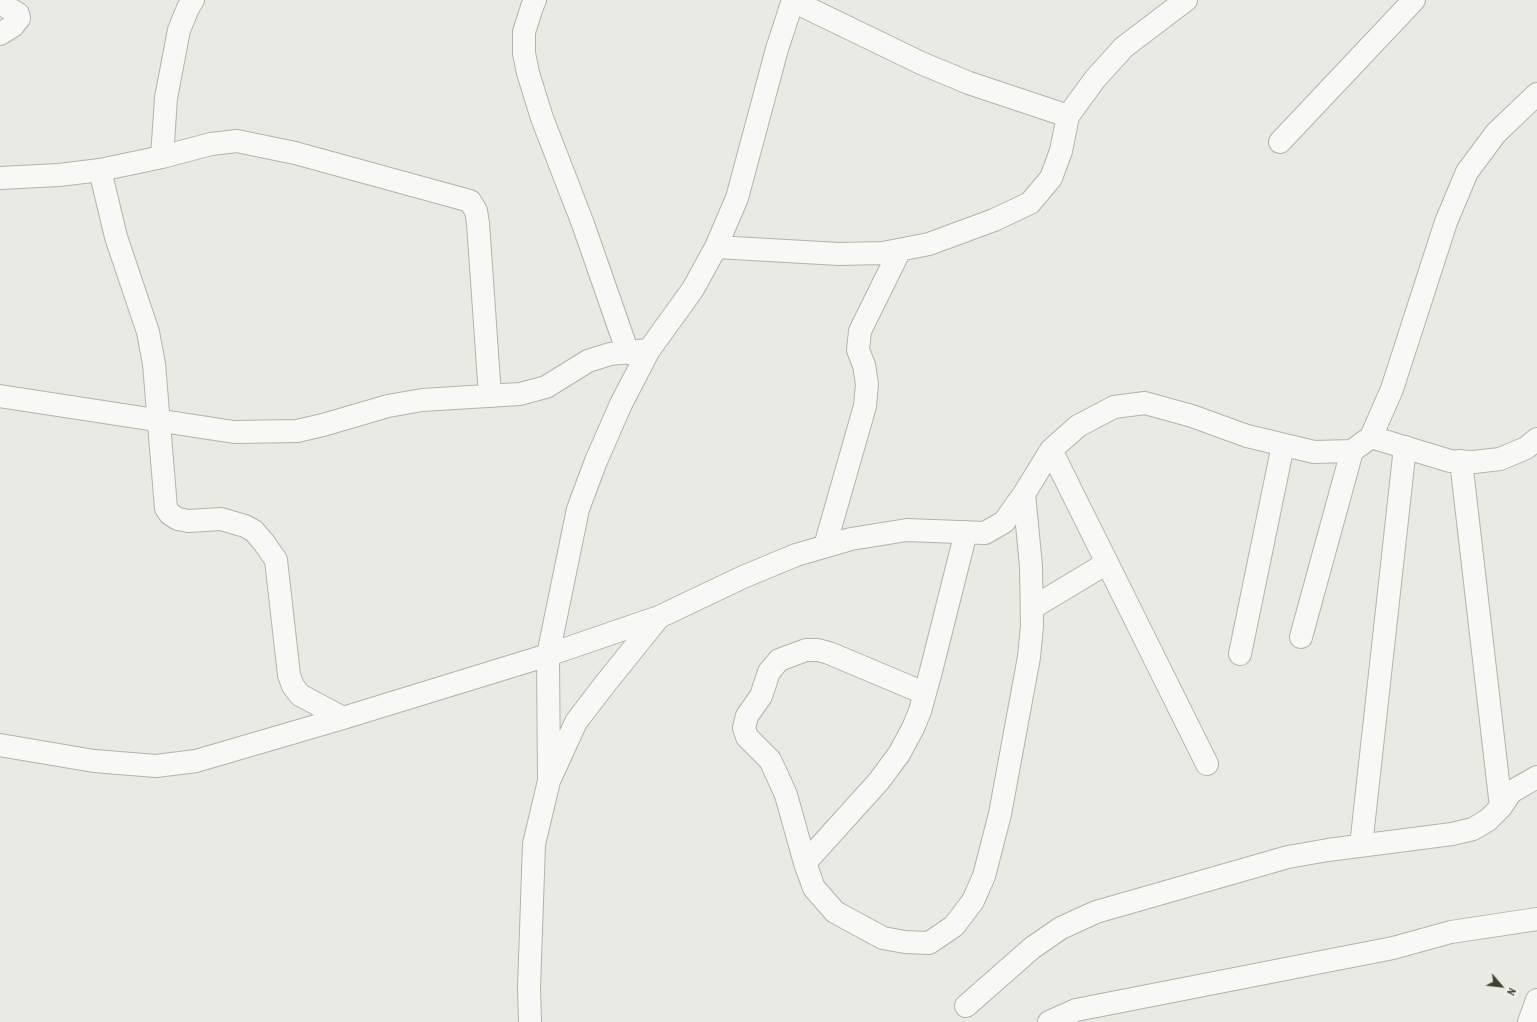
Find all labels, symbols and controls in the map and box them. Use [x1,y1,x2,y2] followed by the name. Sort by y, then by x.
[1481,966,1521,1006] north arrow
[1504,985,1519,998] text: N

